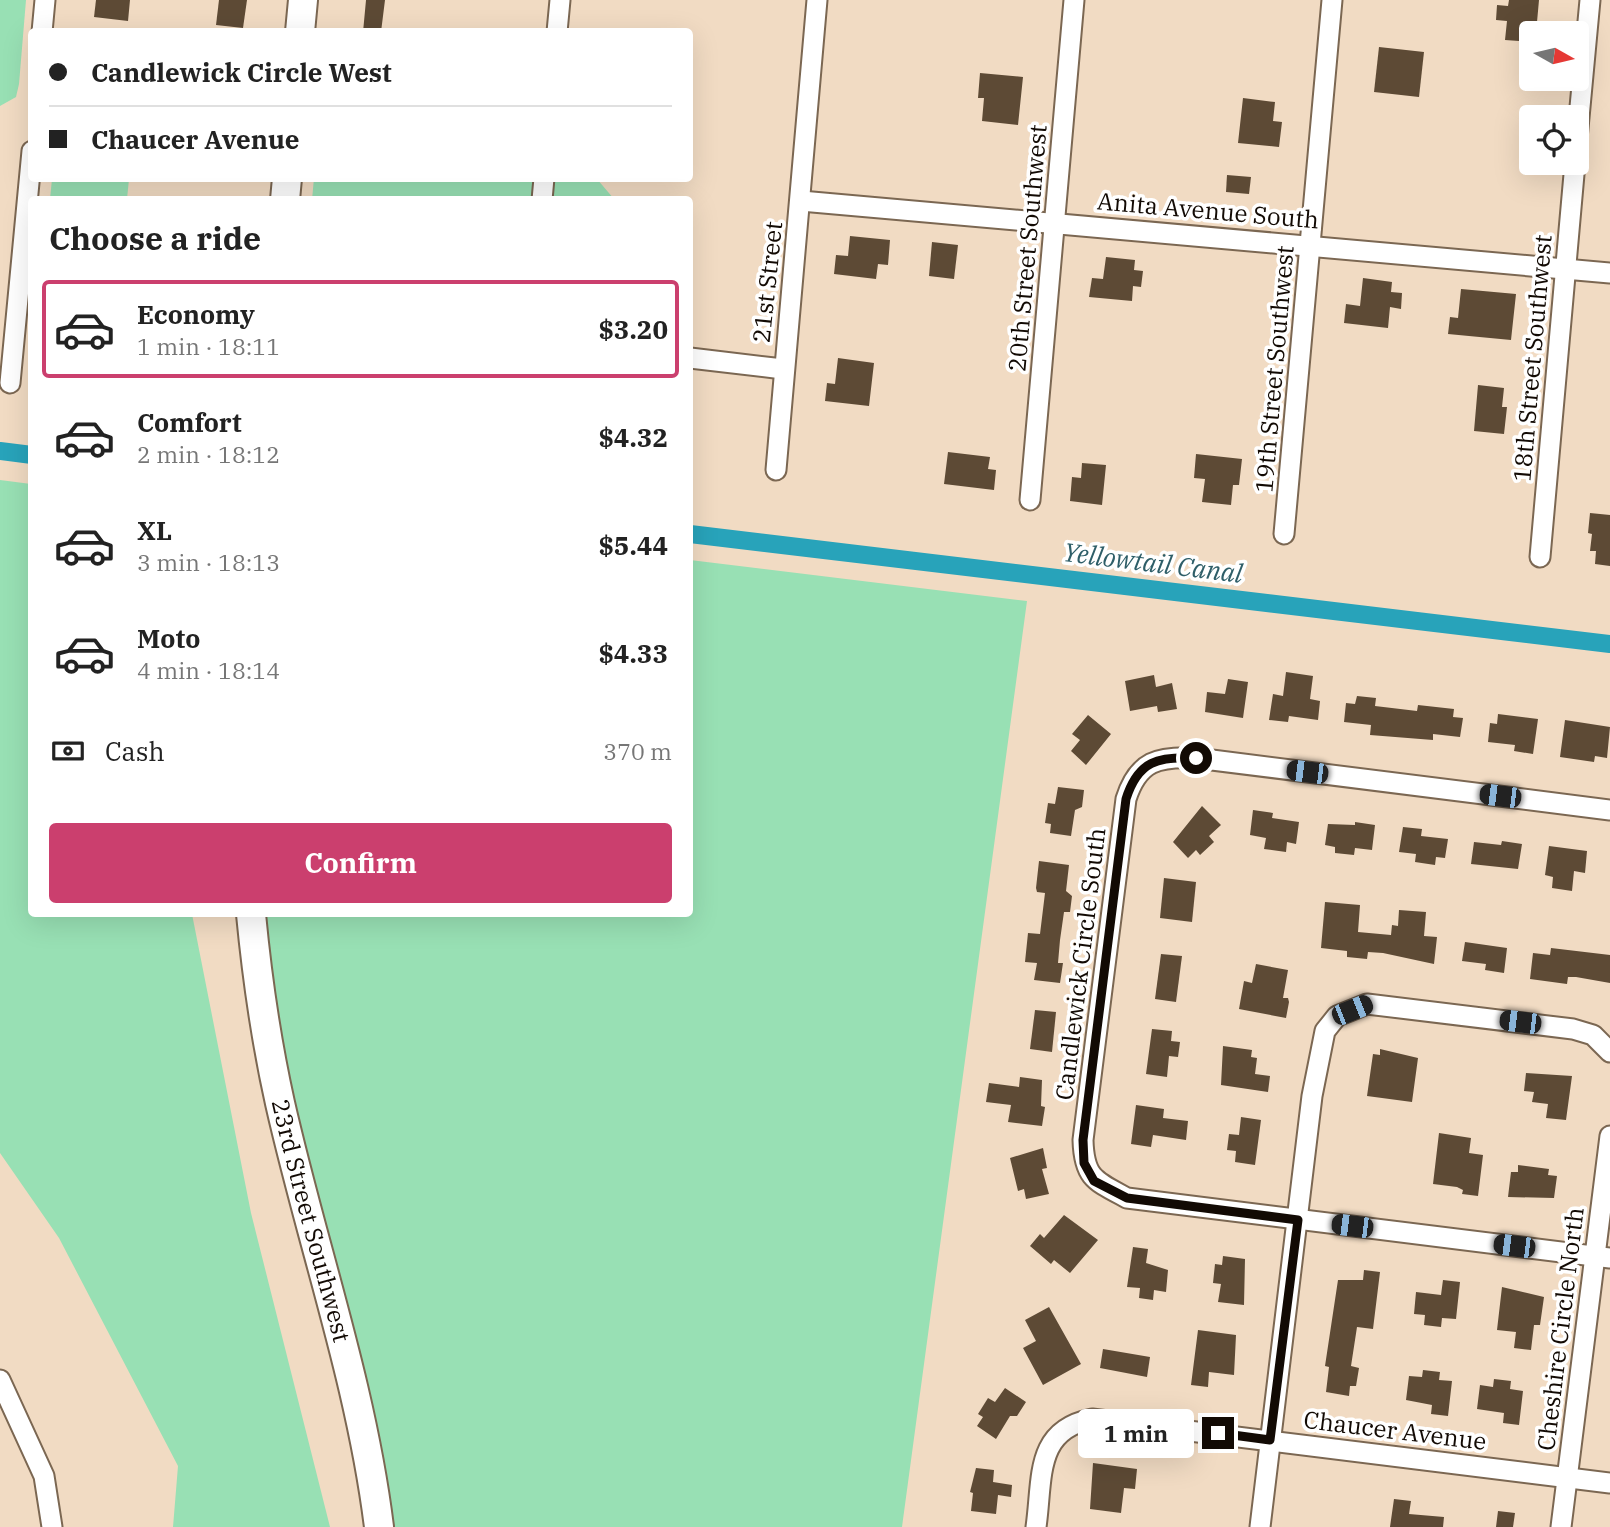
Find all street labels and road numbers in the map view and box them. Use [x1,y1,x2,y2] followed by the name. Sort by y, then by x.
[1000,123,1054,373] street label: 20th Street Southwest
[1096,184,1320,236] street label: Anita Avenue South
[745,220,789,344] street label: 21st Street
[1505,233,1559,483] street label: 18th Street Southwest
[1247,244,1301,494] street label: 19th Street Southwest
[1047,826,1113,1102] street label: Candlewick Circle South
[265,1096,358,1345] street label: 23rd Street Southwest
[1529,1205,1591,1452] street label: Cheshire Circle North
[1302,1403,1488,1457] street label: Chaucer Avenue

